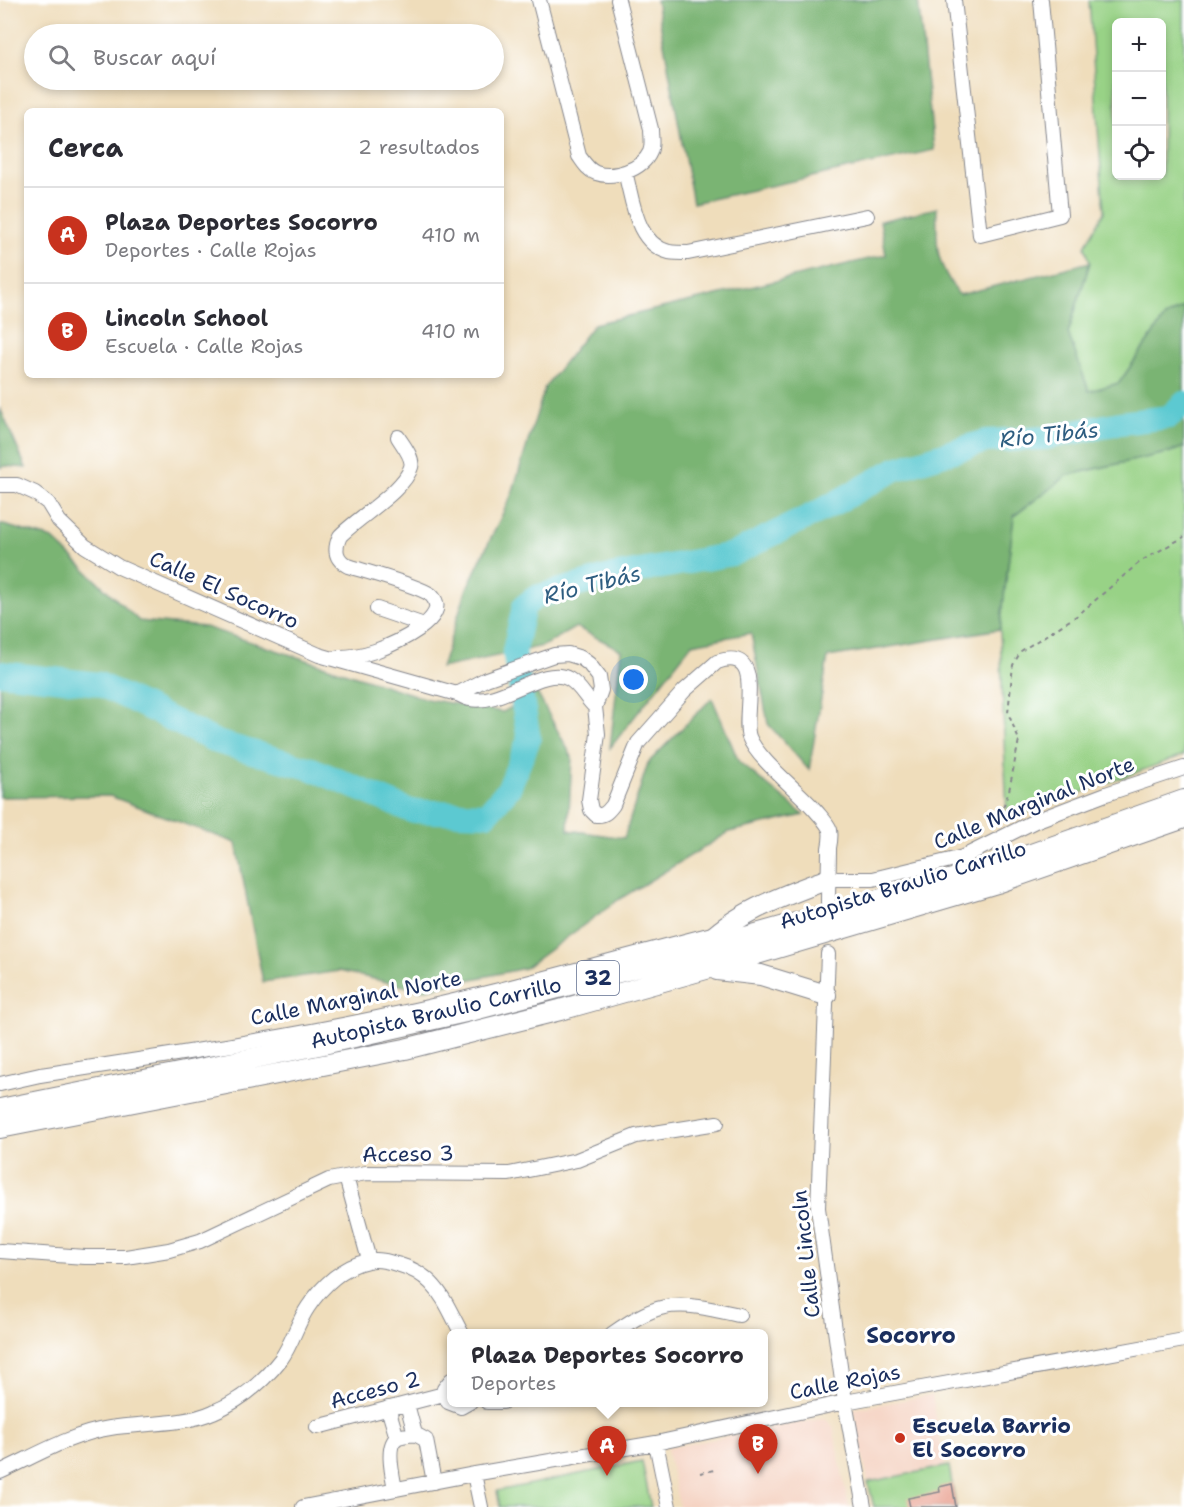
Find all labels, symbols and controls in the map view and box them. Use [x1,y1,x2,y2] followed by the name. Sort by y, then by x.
[1112,18,1166,180] map controls
[1112,18,1166,72] button: +
[24,24,504,90] search box
[45,41,78,74] icon: search
[93,43,216,72] text: Buscar aquí
[1112,72,1166,126] button: −
[1112,126,1166,180] button: locate
[48,130,123,165] text: Cerca
[358,134,480,160] text: 2 resultados
[105,208,378,237] text: Plaza Deportes Socorro
[60,222,75,248] text: A
[421,222,480,248] text: 410 m
[105,237,317,263] text: Deportes · Calle Rojas
[105,304,268,333] text: Lincoln School
[61,318,74,344] text: B
[421,318,480,344] text: 410 m
[105,333,304,359] text: Escuela · Calle Rojas
[998,415,1100,454] water label: Río Tibás
[145,544,303,636] street label: Calle El Socorro
[540,558,644,611] water label: Río Tibás
[619,665,648,694] your location
[929,750,1139,856] street label: Calle Marginal Norte
[776,834,1030,936] street label: Autopista Braulio Carrillo
[577,961,619,995] road number: 32
[248,964,464,1032] street label: Calle Marginal Norte
[308,970,564,1056] street label: Autopista Braulio Carrillo
[362,1139,454,1169] street label: Acceso 3
[785,1189,827,1319] street label: Calle Lincoln
[866,1321,956,1350] district label: Socorro
[447,1329,768,1407] popup
[471,1341,744,1370] text: Plaza Deportes Socorro
[787,1358,903,1406] street label: Calle Rojas
[327,1365,423,1415] street label: Acceso 2
[471,1370,556,1396] text: Deportes
[912,1412,1071,1464] place label: Escuela Barrio El Socorro
[738,1424,777,1474] pin: B
[588,1426,626,1476] pin: A
[893,1431,907,1445] marker: Escuela Barrio El Socorro

